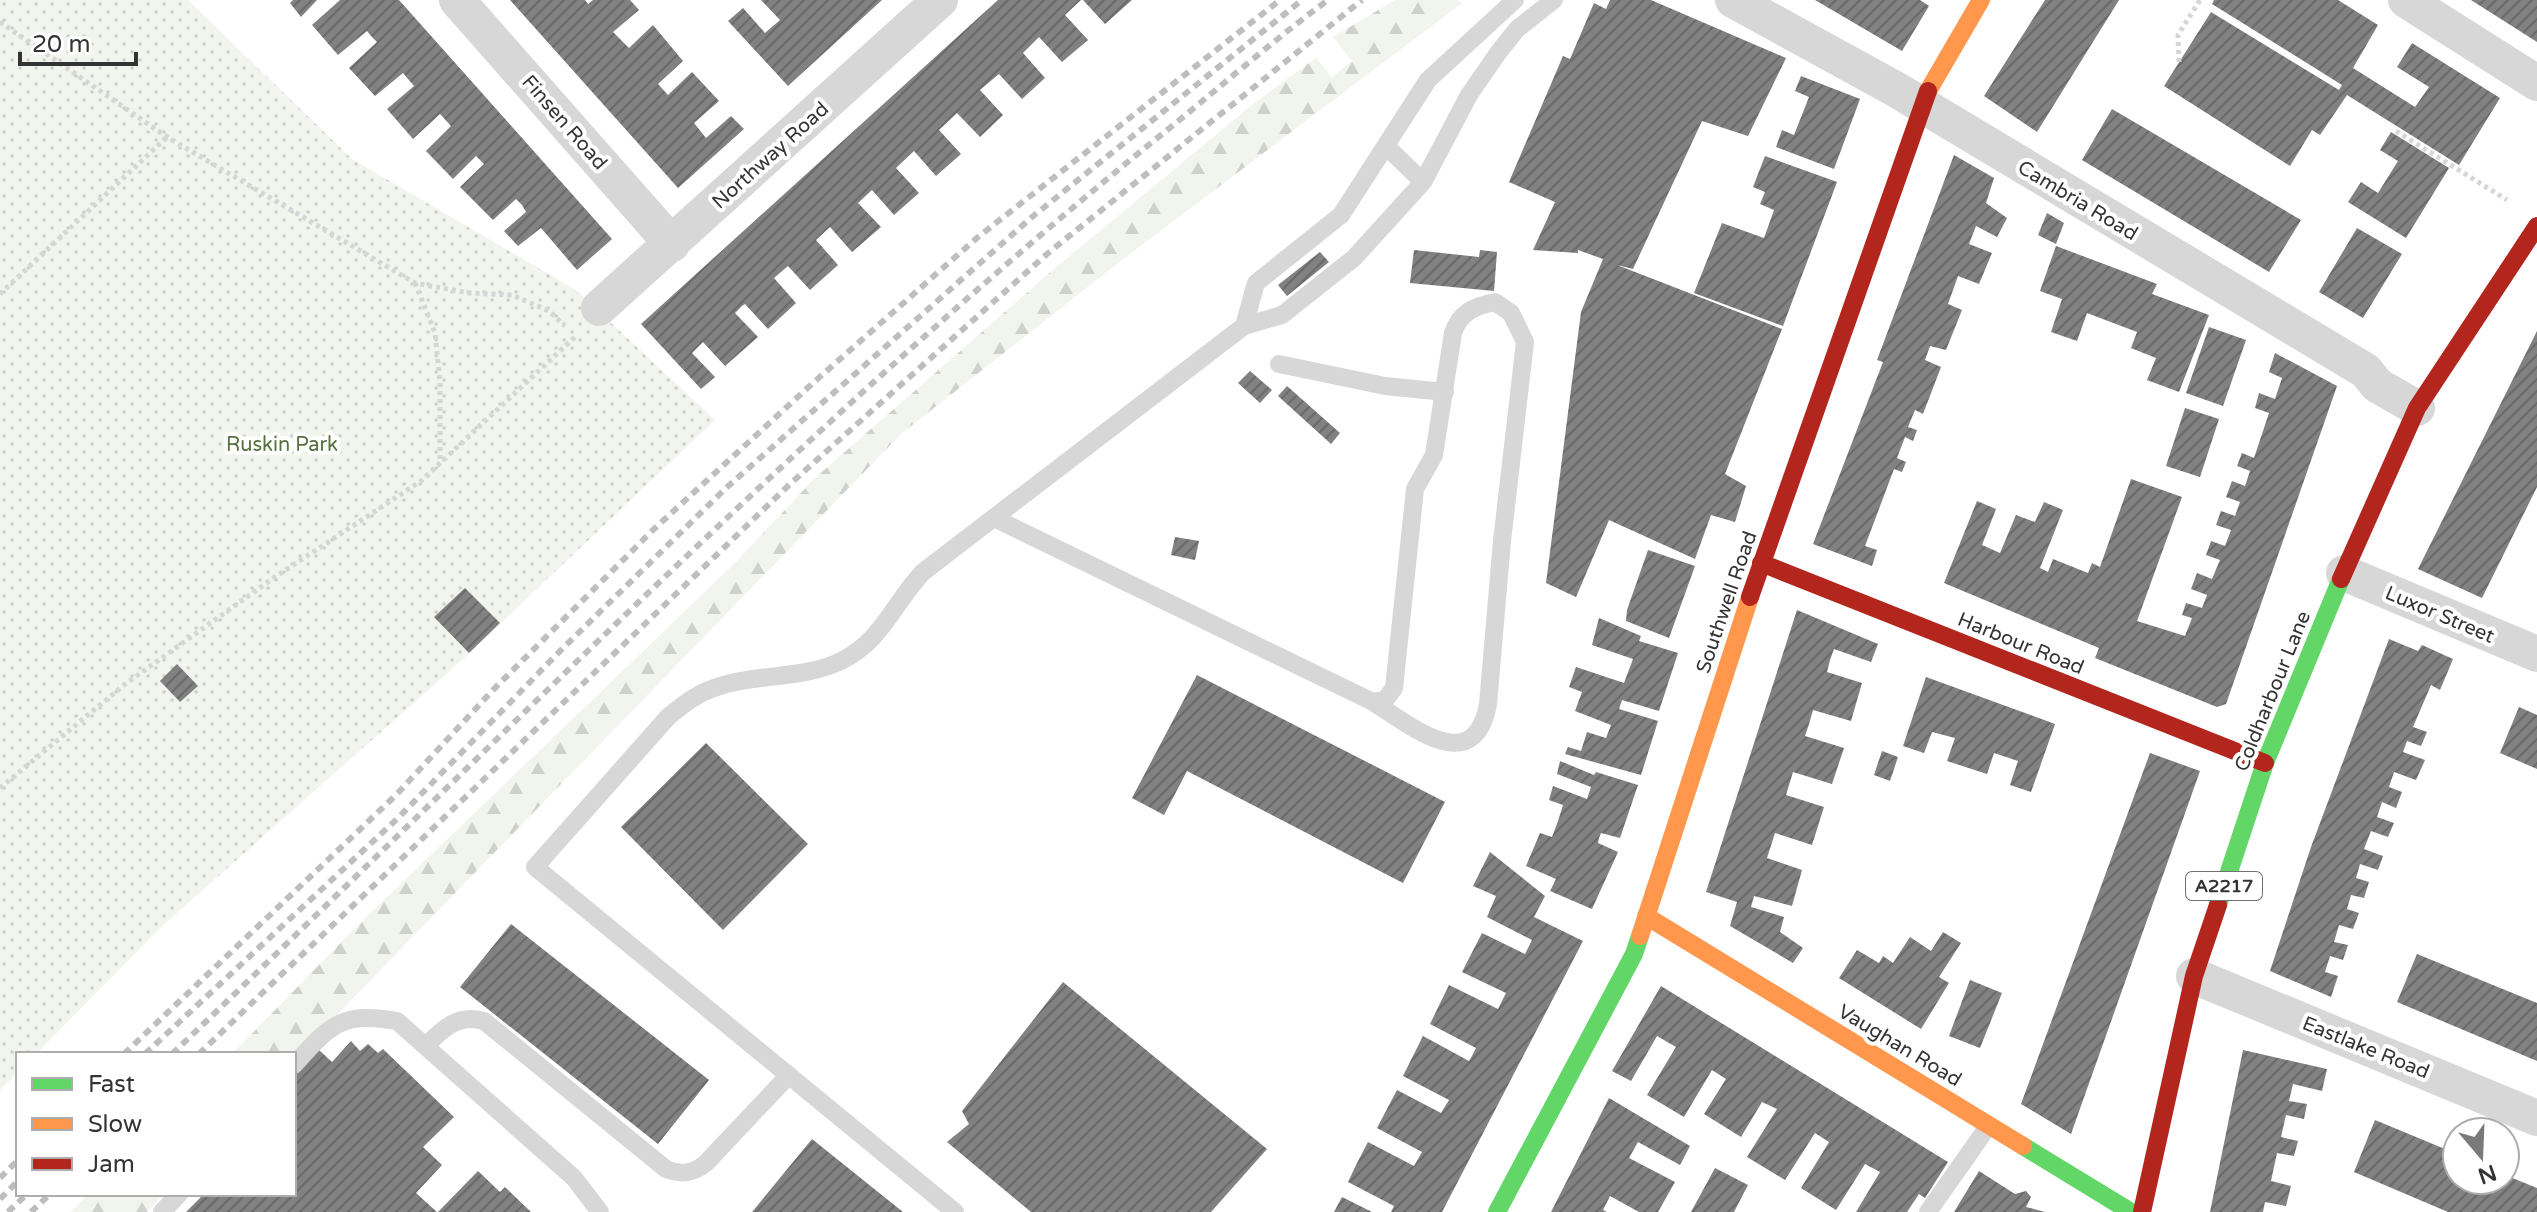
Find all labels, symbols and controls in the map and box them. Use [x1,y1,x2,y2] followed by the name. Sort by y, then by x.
[20,16,136,66] scale bar
[32,30,90,59] text: 20 m
[517,70,612,175] street label: Finsen Road
[708,97,834,214] street label: Northway Road
[2013,156,2142,246] street label: Cambria Road
[226,433,338,457] park label: Ruskin Park
[1691,528,1763,677] street label: Southwell Road
[2381,581,2498,649] street label: Luxor Street
[1954,608,2087,680] street label: Harbour Road
[2230,608,2316,775] street label: Coldharbour Lane
[2186,872,2262,900] road number: A2217
[1833,1000,1966,1092] street label: Vaughan Road
[2299,1012,2433,1084] street label: Eastlake Road
[16,1052,296,1196] legend
[88,1070,135,1099] text: Fast
[88,1110,142,1139] text: Slow
[2441,1116,2521,1196] north arrow
[88,1150,135,1179] text: Jam
[2475,1159,2500,1189] text: N

